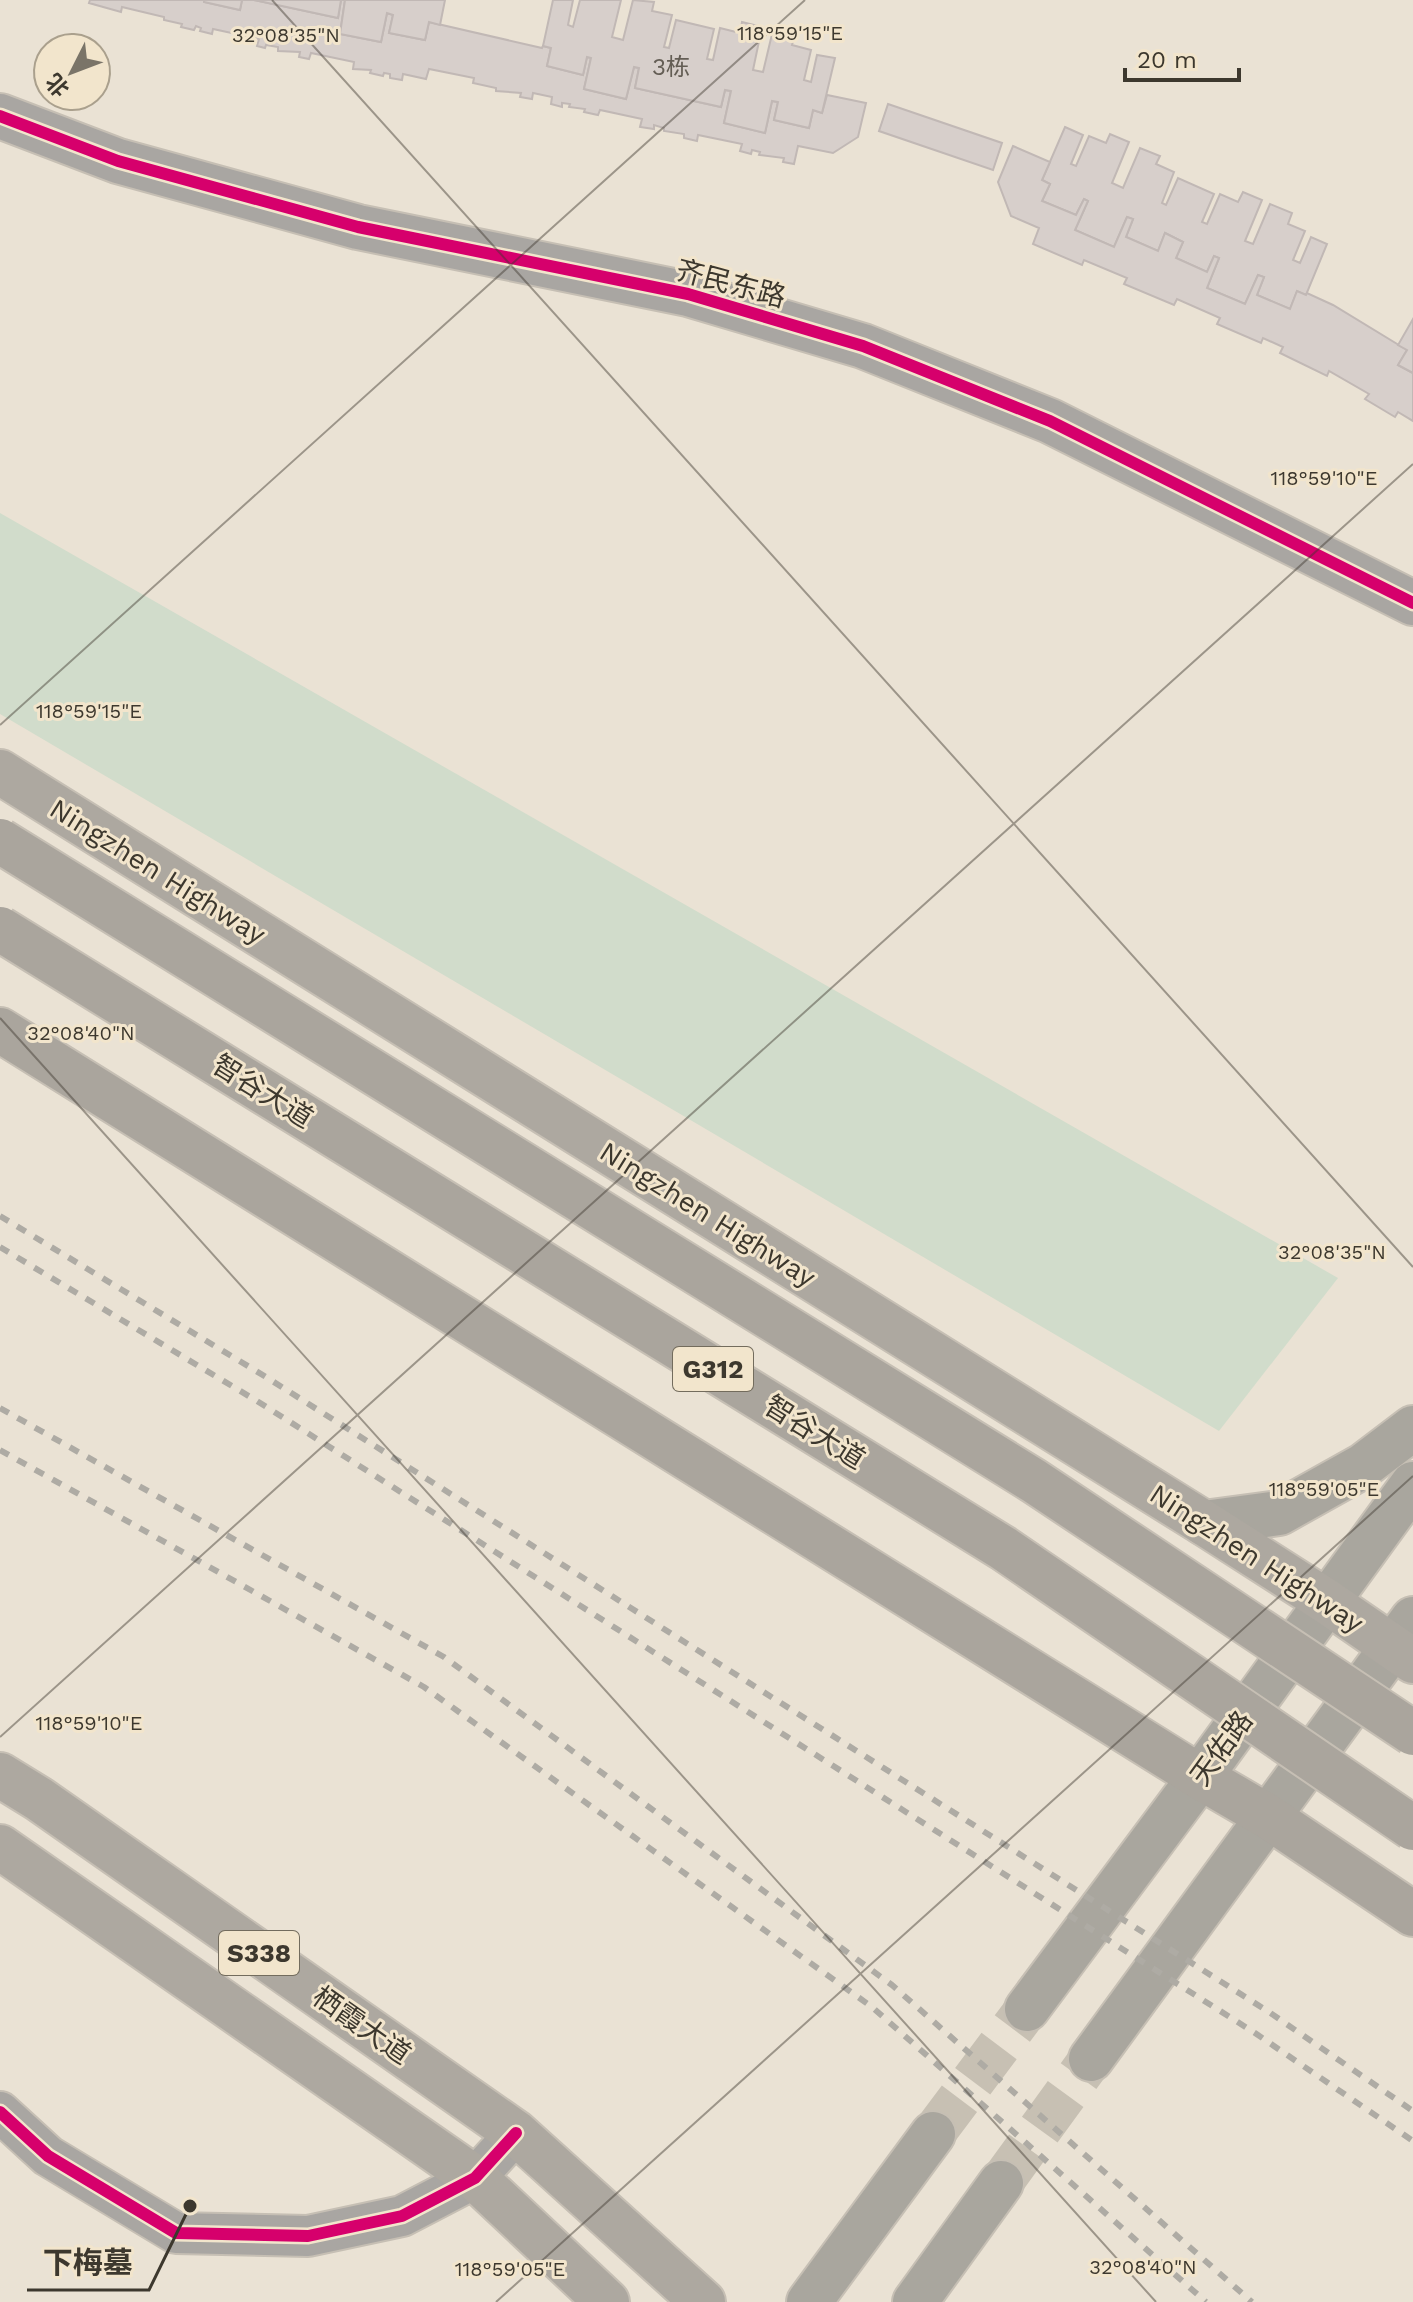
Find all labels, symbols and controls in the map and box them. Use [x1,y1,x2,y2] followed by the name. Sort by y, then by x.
[737,21,843,45] text: 118°59'15"E
[232,23,340,47] text: 32°08'35"N
[32,32,112,112] north arrow
[1125,32,1239,82] scale bar
[1137,46,1197,74] text: 20 m
[652,53,690,81] house number: 3栋
[41,69,74,102] text: 北
[673,253,789,314] street label: 齐民东路
[1271,466,1377,490] text: 118°59'10"E
[36,699,142,723] text: 118°59'15"E
[44,792,272,951] street label: Ningzhen Highway
[27,1021,135,1045] text: 32°08'40"N
[206,1048,319,1135] street label: 智谷大道
[594,1135,822,1294] street label: Ningzhen Highway
[1278,1240,1386,1264] text: 32°08'35"N
[673,1347,753,1391] road number: G312
[758,1389,871,1476] street label: 智谷大道
[1144,1477,1370,1640] street label: Ningzhen Highway
[1269,1477,1379,1501] text: 118°59'05"E
[1183,1705,1259,1792] street label: 天佑路
[36,1711,142,1735] text: 118°59'10"E
[219,1931,299,1975] road number: S338
[306,1980,417,2071] street label: 栖霞大道
[27,2236,149,2290] callout: 下梅墓
[43,2245,133,2280] text: 下梅墓
[1089,2255,1197,2279] text: 32°08'40"N
[455,2257,565,2281] text: 118°59'05"E

